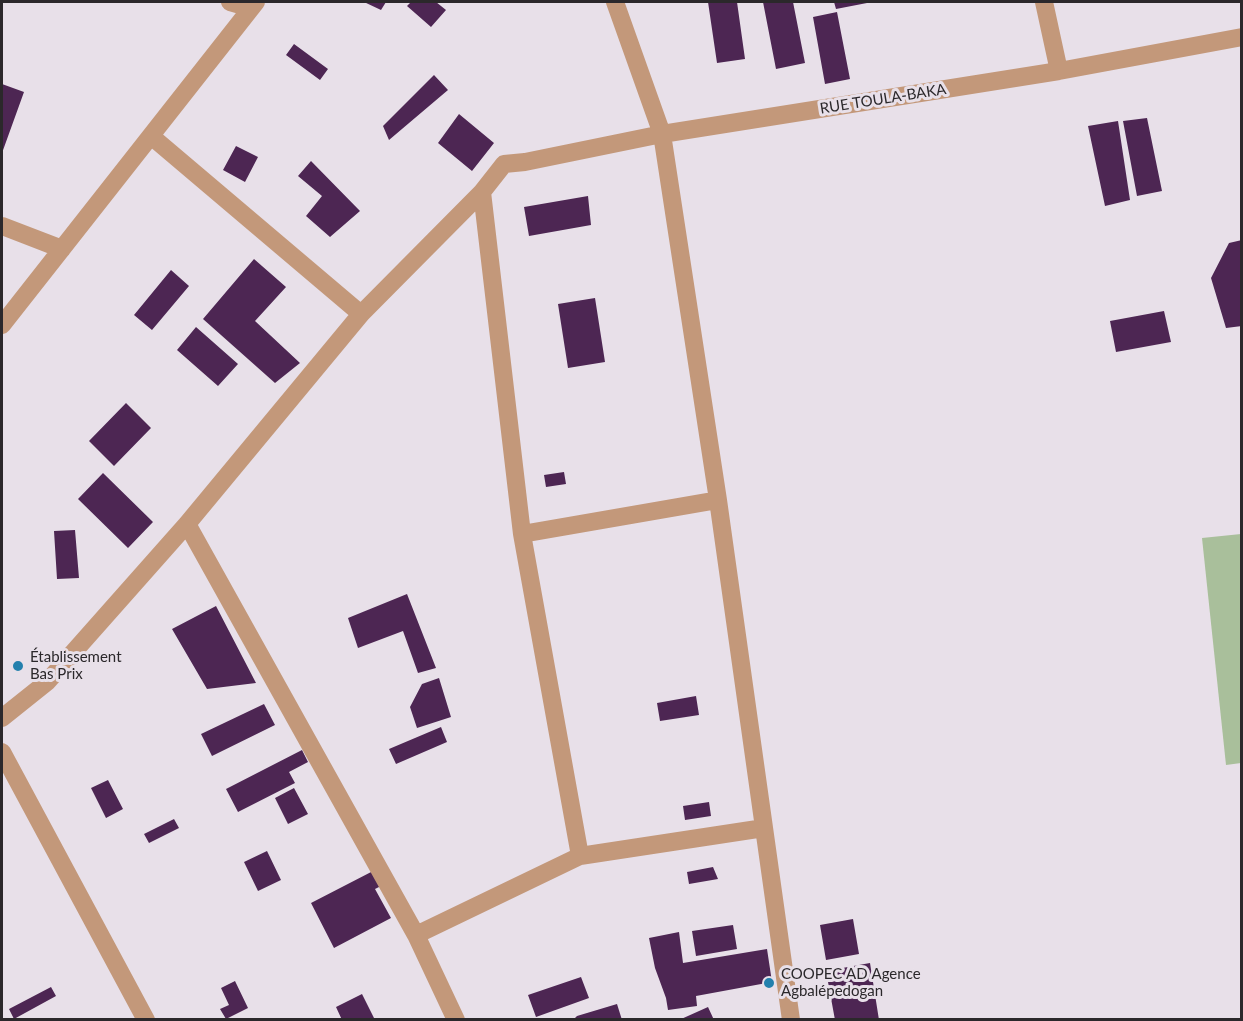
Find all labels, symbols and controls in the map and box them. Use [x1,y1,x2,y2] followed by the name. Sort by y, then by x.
[819,80,947,118] street label: RUE TOULA-BAKA
[30,648,122,683] place label: Établissement Bas Prix
[11,659,25,673] marker: Établissement Bas Prix
[781,965,921,1000] place label: COOPEC AD Agence Agbalépedogan
[762,976,776,990] marker: COOPEC AD Agence Agbalépedogan

